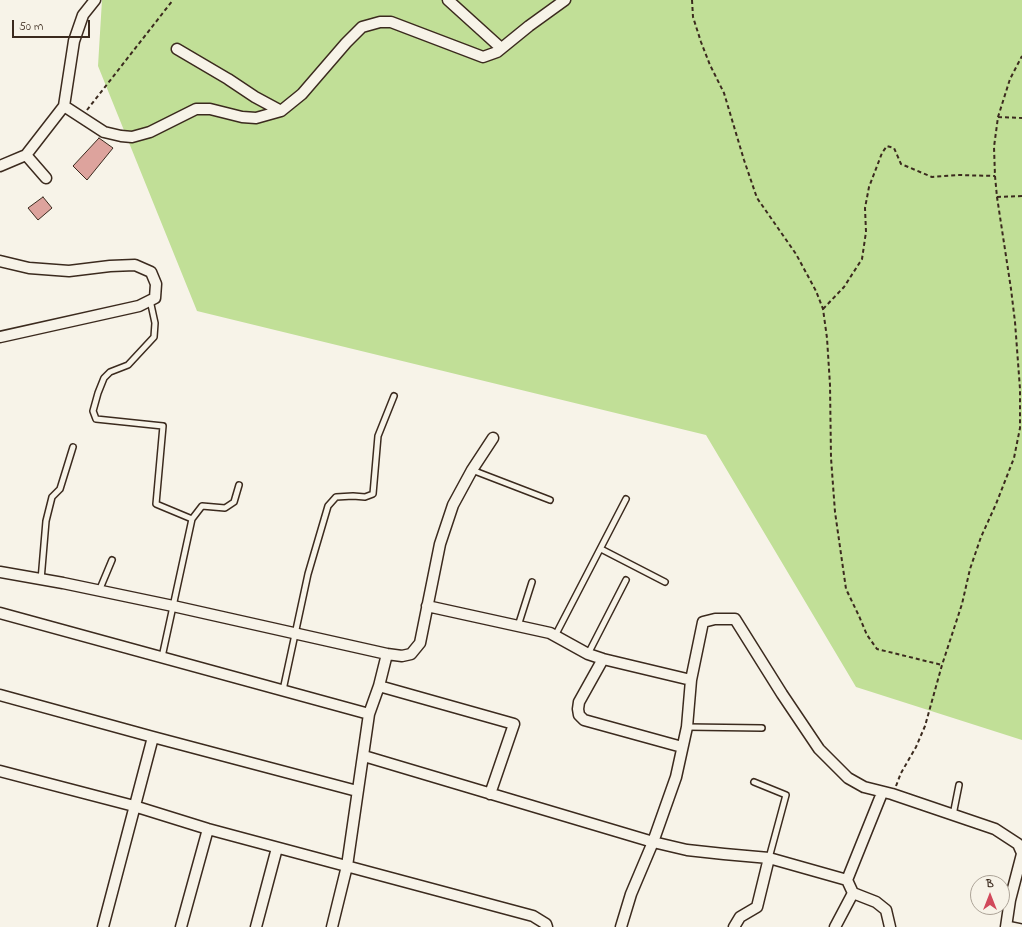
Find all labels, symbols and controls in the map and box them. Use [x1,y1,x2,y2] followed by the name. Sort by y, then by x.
[14,12,92,38] scale bar
[19,18,43,36] text: 50 m
[970,875,1010,915] north arrow
[986,876,994,892] text: B

